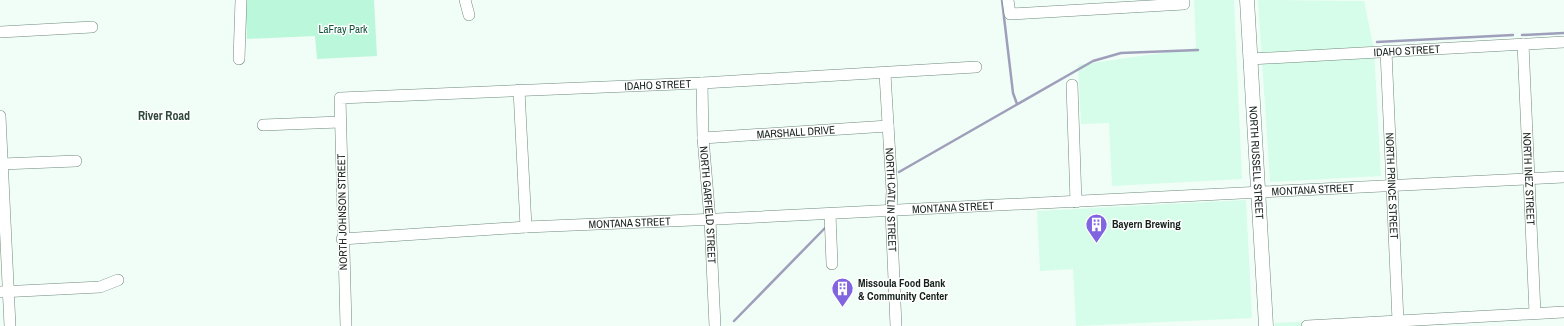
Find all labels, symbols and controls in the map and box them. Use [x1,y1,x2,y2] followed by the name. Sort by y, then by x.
[318,22,368,36] park label: LaFray Park
[1373,42,1441,59] street label: IDAHO STREET
[624,76,692,93] street label: IDAHO STREET
[1246,106,1267,220] street label: NORTH RUSSELL STREET
[138,108,190,124] district label: River Road
[756,122,835,142] street label: MARSHALL DRIVE
[1383,132,1401,240] street label: NORTH PRINCE STREET
[1520,132,1538,226] street label: NORTH INEZ STREET
[697,145,719,264] street label: NORTH GARFIELD STREET
[882,147,900,253] street label: NORTH CATLIN STREET
[334,153,350,270] street label: NORTH JOHNSON STREET
[1271,180,1355,198] street label: MONTANA STREET
[912,198,995,216] street label: MONTANA STREET
[1084,211,1110,244] building icon: Bayern Brewing
[588,214,671,231] street label: MONTANA STREET
[1112,217,1181,231] place label: Bayern Brewing
[830,276,856,309] building icon: Missoula Food Bank & Community Center
[858,276,948,303] place label: Missoula Food Bank & Community Center

